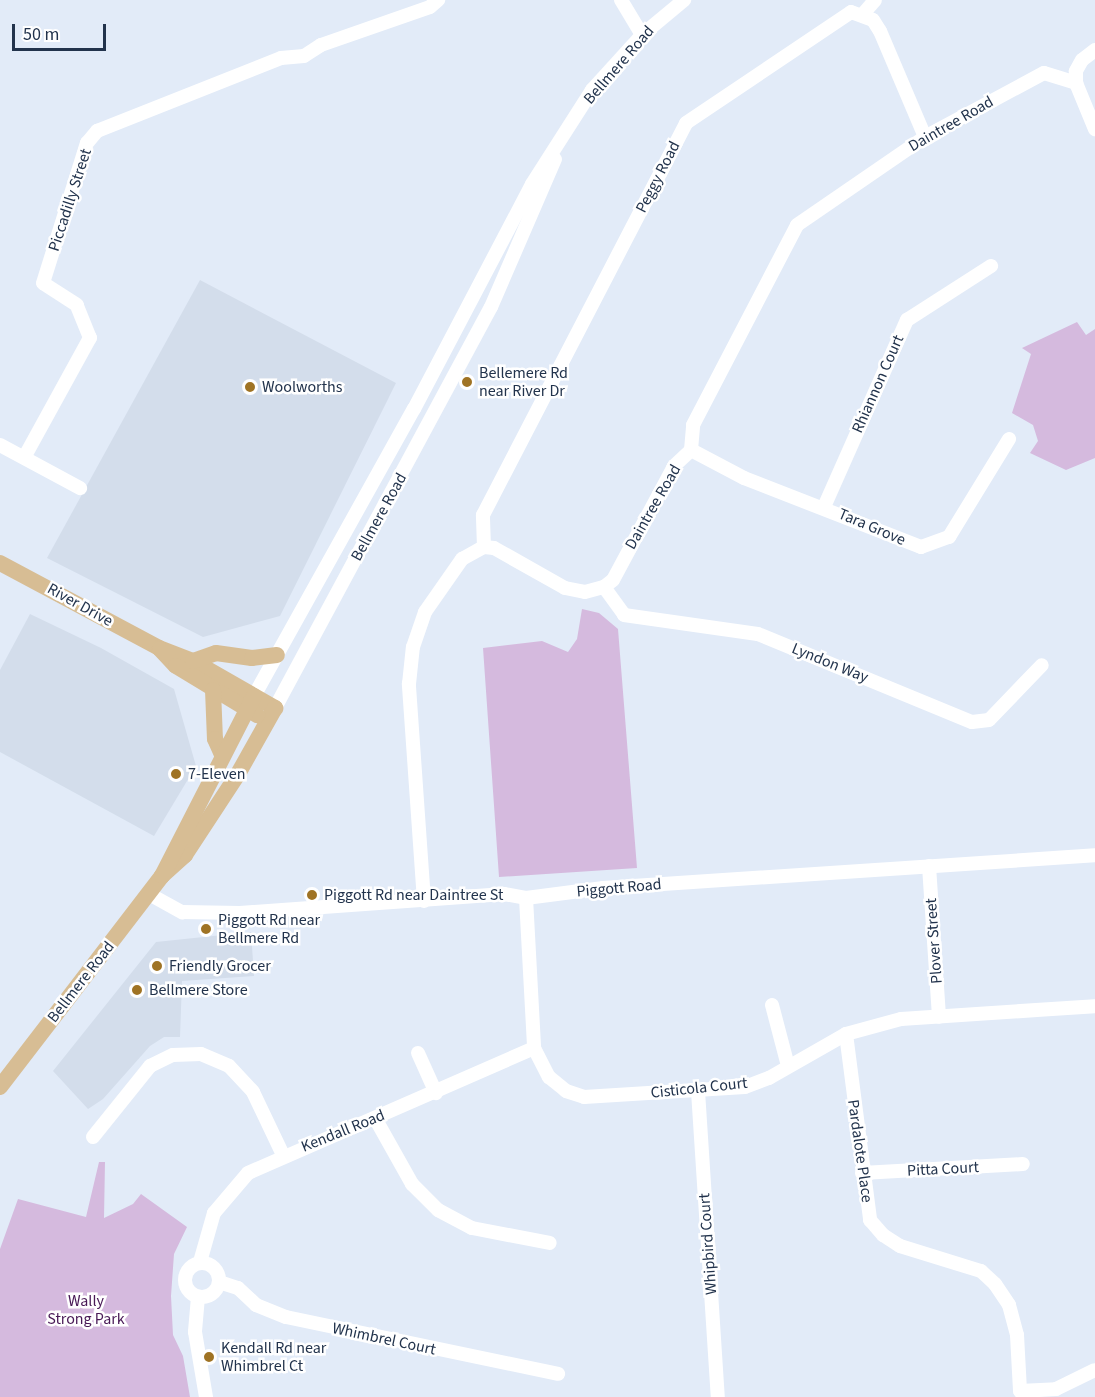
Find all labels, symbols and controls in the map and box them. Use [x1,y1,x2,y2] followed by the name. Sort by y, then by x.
[15,12,110,50] scale bar
[23,22,59,47] text: 50 m
[580,22,658,108] street label: Bellmere Road
[905,92,997,156] street label: Daintree Road
[632,138,684,216] street label: Peggy Road
[44,146,96,254] street label: Piccadilly Street
[848,332,908,436] street label: Rhiannon Court
[479,363,568,401] place label: Bellemere Rd near River Dr
[460,375,474,389] marker: Bellemere Rd near River Dr
[262,377,342,397] place label: Woolworths
[243,380,257,394] marker: Woolworths
[621,461,685,553] street label: Daintree Road
[347,470,411,564] street label: Bellmere Road
[836,504,908,550] street label: Tara Grove
[44,579,116,631] street label: River Drive
[789,639,871,687] street label: Lyndon Way
[188,764,246,784] place label: 7-Eleven
[169,767,183,781] marker: 7-Eleven
[576,875,662,901] street label: Piggott Road
[324,885,503,905] place label: Piggott Rd near Daintree St
[305,888,319,902] marker: Piggott Rd near Daintree St
[921,897,947,985] street label: Plover Street
[218,910,320,948] place label: Piggott Rd near Bellmere Rd
[199,922,213,936] marker: Piggott Rd near Bellmere Rd
[43,938,119,1026] street label: Bellmere Road
[169,956,271,976] place label: Friendly Grocer
[150,959,164,973] marker: Friendly Grocer
[149,980,248,1000] place label: Bellmere Store
[130,983,144,997] marker: Bellmere Store
[650,1073,748,1103] street label: Cisticola Court
[843,1098,877,1204] street label: Pardalote Place
[298,1106,388,1156] street label: Kendall Road
[907,1158,979,1180] street label: Pitta Court
[695,1193,721,1295] street label: Whipbird Court
[47,1291,125,1329] park label: Wally Strong Park
[330,1319,438,1359] street label: Whimbrel Court
[221,1338,326,1376] place label: Kendall Rd near Whimbrel Ct
[202,1350,216,1364] marker: Kendall Rd near Whimbrel Ct

